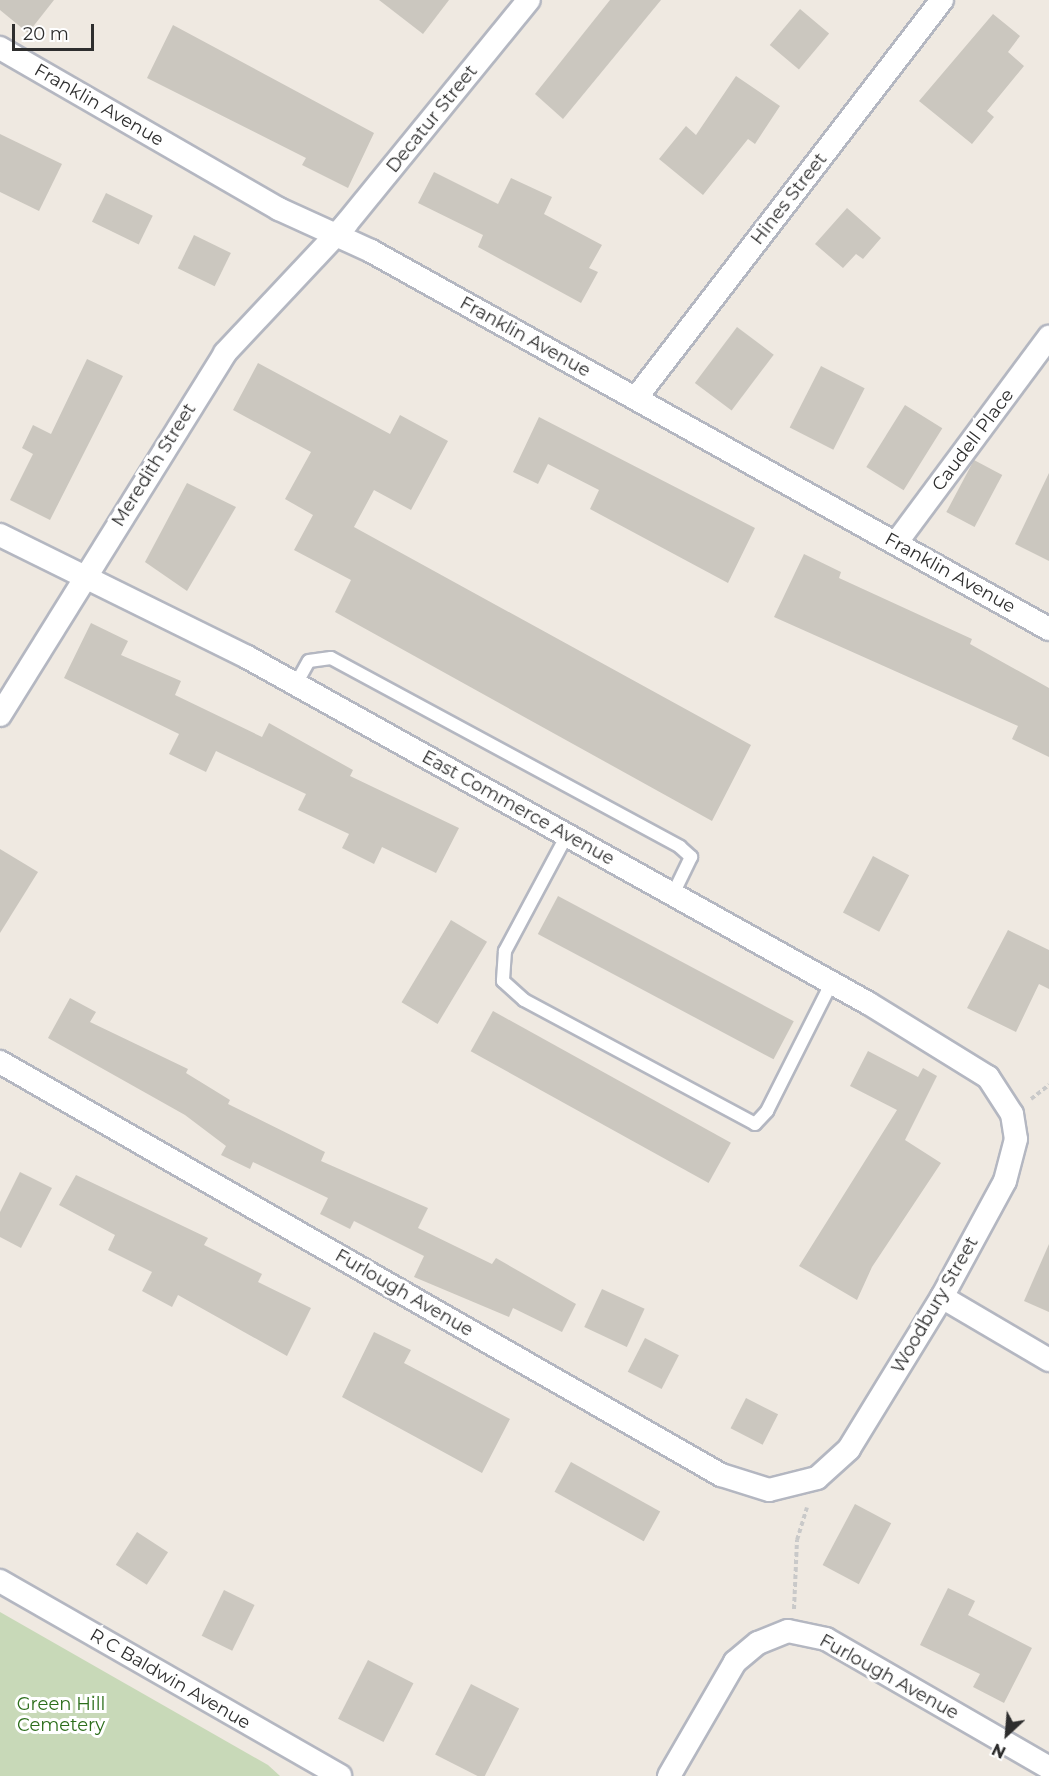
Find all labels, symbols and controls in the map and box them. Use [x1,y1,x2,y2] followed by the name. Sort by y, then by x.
[15,12,98,50] scale bar
[23,23,69,45] text: 20 m
[30,59,168,151] street label: Franklin Avenue
[382,61,482,177] street label: Decatur Street
[746,149,832,249] street label: Hines Street
[456,292,594,382] street label: Franklin Avenue
[928,385,1018,495] street label: Caudell Place
[107,399,201,531] street label: Meredith Street
[881,528,1019,618] street label: Franklin Avenue
[418,746,618,870] street label: East Commerce Avenue
[887,1233,983,1377] street label: Woodbury Street
[331,1245,477,1341] street label: Furlough Avenue
[86,1624,254,1734] street label: R C Baldwin Avenue
[816,1630,962,1724] street label: Furlough Avenue
[17,1694,105,1736] park label: Green Hill Cemetery
[977,1704,1037,1764] north arrow
[989,1739,1009,1762] text: N

